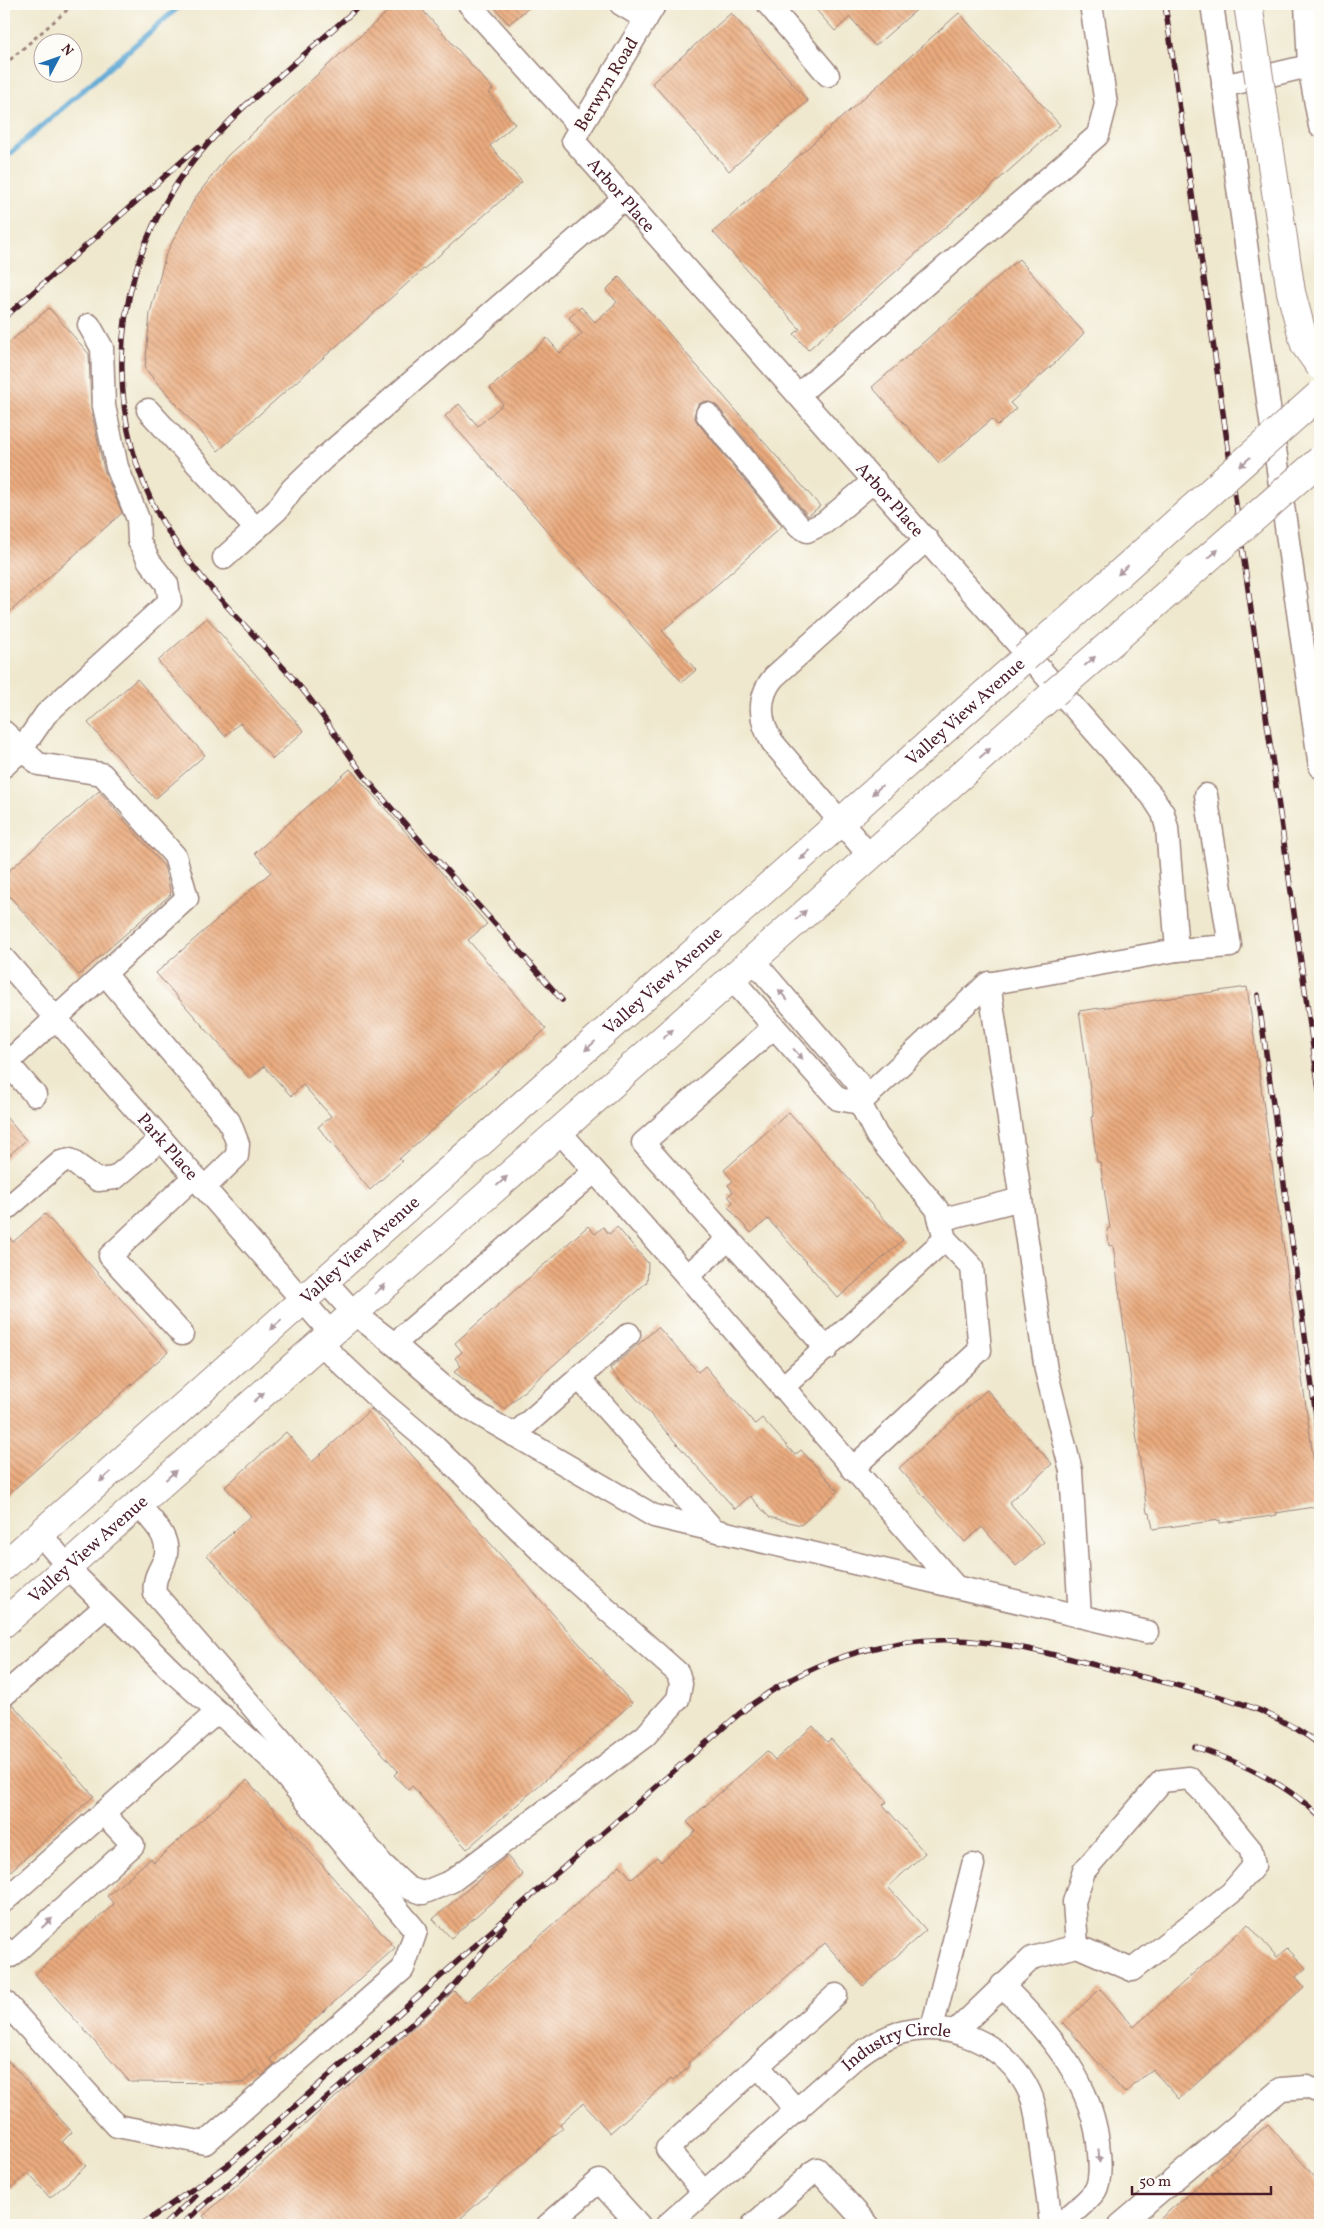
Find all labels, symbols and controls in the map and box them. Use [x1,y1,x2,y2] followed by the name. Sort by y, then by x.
[32,32,82,82] north arrow
[569,33,645,137] street label: Berwyn Road
[56,40,77,61] text: N
[580,153,660,239] street label: Arbor Place
[1239,456,1251,468] one-way arrow
[849,457,929,543] street label: Arbor Place
[1206,548,1218,560] one-way arrow
[1118,564,1130,576] one-way arrow
[901,653,1031,772] street label: Valley View Avenue
[1084,655,1096,667] one-way arrow
[978,748,991,759] one-way arrow
[872,784,884,796] one-way arrow
[799,849,811,861] one-way arrow
[795,909,807,921] one-way arrow
[598,922,729,1042] street label: Valley View Avenue
[777,989,789,1001] one-way arrow
[661,1028,674,1039] one-way arrow
[584,1040,596,1052] one-way arrow
[792,1047,804,1059] one-way arrow
[130,1108,203,1186] street label: Park Place
[495,1175,507,1187] one-way arrow
[295,1191,426,1311] street label: Valley View Avenue
[374,1283,386,1295] one-way arrow
[270,1319,282,1331] one-way arrow
[252,1391,264,1403] one-way arrow
[164,1469,176,1481] one-way arrow
[99,1471,111,1483] one-way arrow
[24,1490,154,1610] street label: Valley View Avenue
[41,1917,53,1929] one-way arrow
[837,2018,953,2078] street label: Industry Circle
[1096,2148,1104,2164] one-way arrow
[1132,2164,1270,2196] scale bar
[1139,2172,1171,2193] text: 50 m

